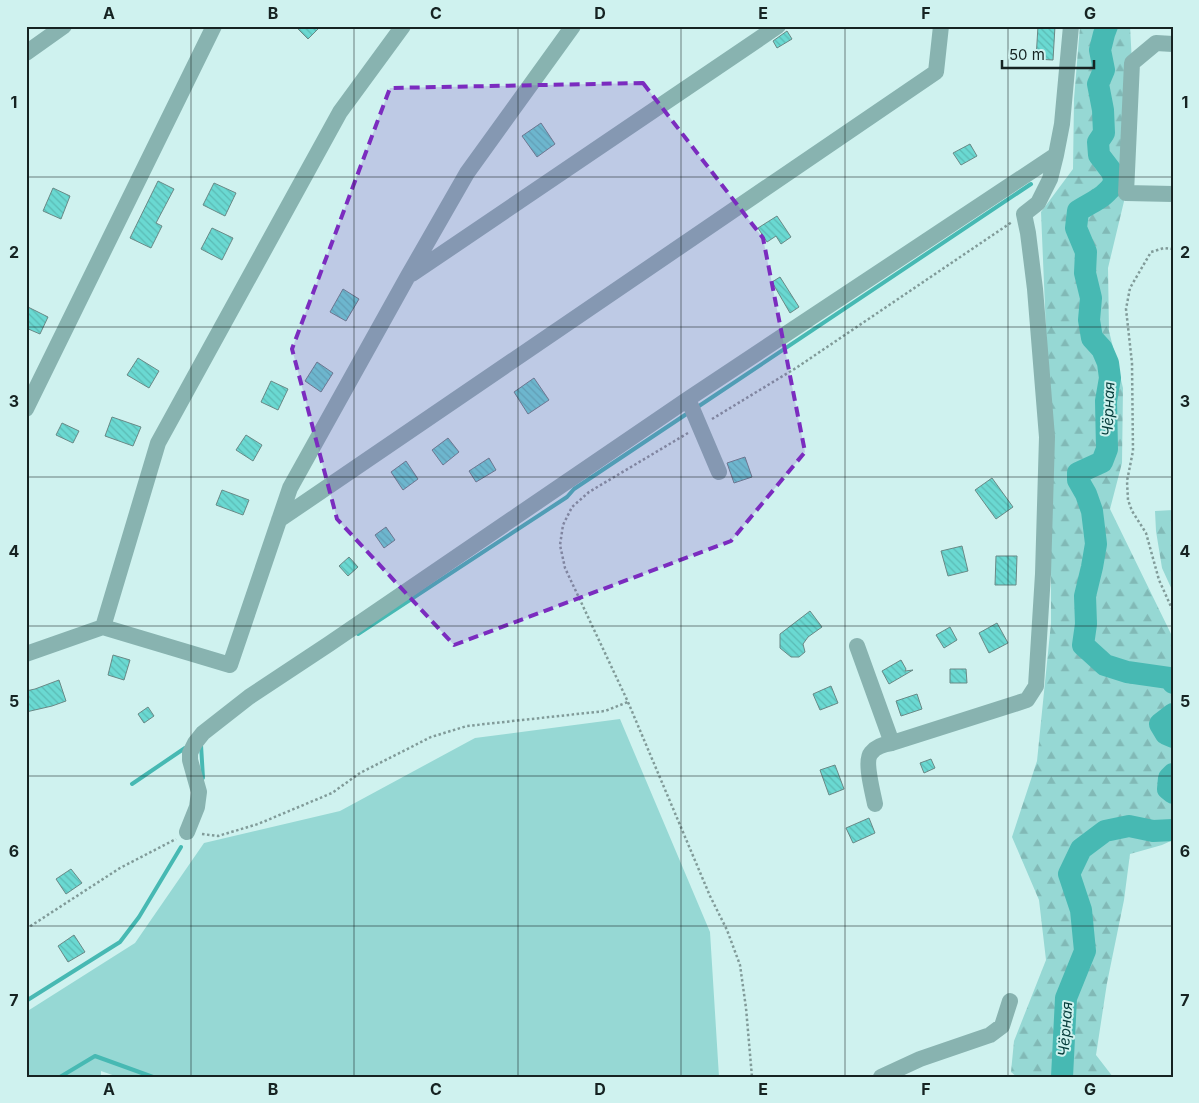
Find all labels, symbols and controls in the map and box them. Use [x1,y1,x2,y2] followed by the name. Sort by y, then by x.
[103,3,115,23] text: A
[268,3,278,23] text: B
[430,3,442,23] text: C
[594,3,606,23] text: D
[758,3,768,23] text: E
[921,3,931,23] text: F
[1084,3,1096,23] text: G
[1002,38,1094,70] scale bar
[1009,45,1045,64] text: 50 m
[11,92,17,112] text: 1
[1182,92,1188,112] text: 1
[9,242,19,262] text: 2
[1180,242,1190,262] text: 2
[1098,381,1118,437] water label: Чёрная
[9,391,19,411] text: 3
[1180,391,1190,411] text: 3
[9,541,20,561] text: 4
[1180,541,1191,561] text: 4
[9,691,19,711] text: 5
[1180,691,1190,711] text: 5
[9,841,19,861] text: 6
[1180,841,1190,861] text: 6
[9,990,19,1010] text: 7
[1180,990,1190,1010] text: 7
[1054,1001,1076,1057] water label: Чёрная
[103,1079,115,1099] text: A
[268,1079,278,1099] text: B
[430,1079,442,1099] text: C
[594,1079,606,1099] text: D
[758,1079,768,1099] text: E
[921,1079,931,1099] text: F
[1084,1079,1096,1099] text: G

